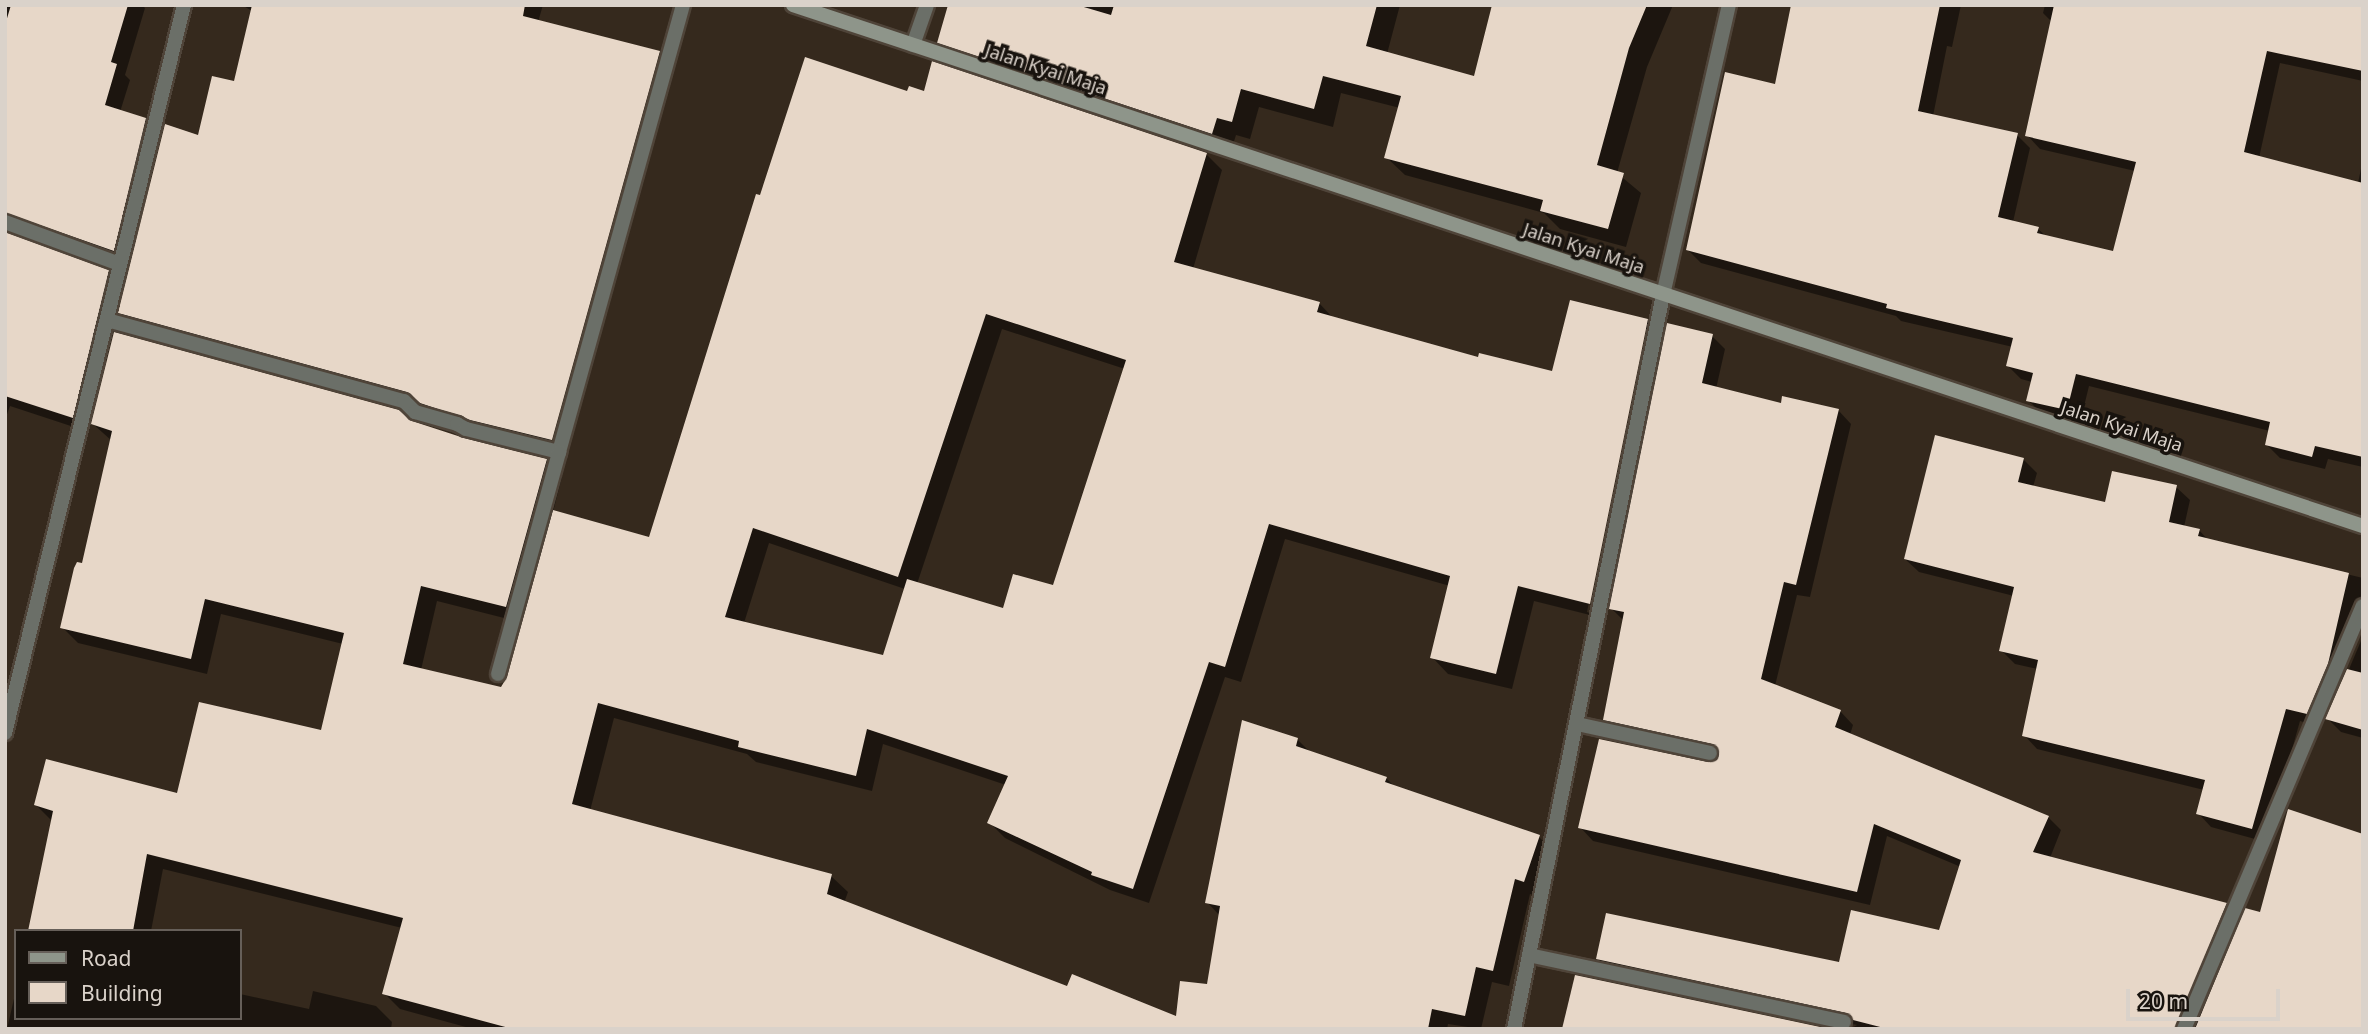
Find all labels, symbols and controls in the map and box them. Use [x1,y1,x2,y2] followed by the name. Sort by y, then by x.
[983,39,1109,99] street label: Jalan Kyai Maja
[1521,218,1647,278] street label: Jalan Kyai Maja
[2059,396,2185,456] street label: Jalan Kyai Maja
[14,929,242,1020] legend
[81,944,131,972] text: Road
[2130,974,2284,1018] scale bar
[81,979,163,1007] text: Building
[2139,987,2188,1015] text: 20 m

